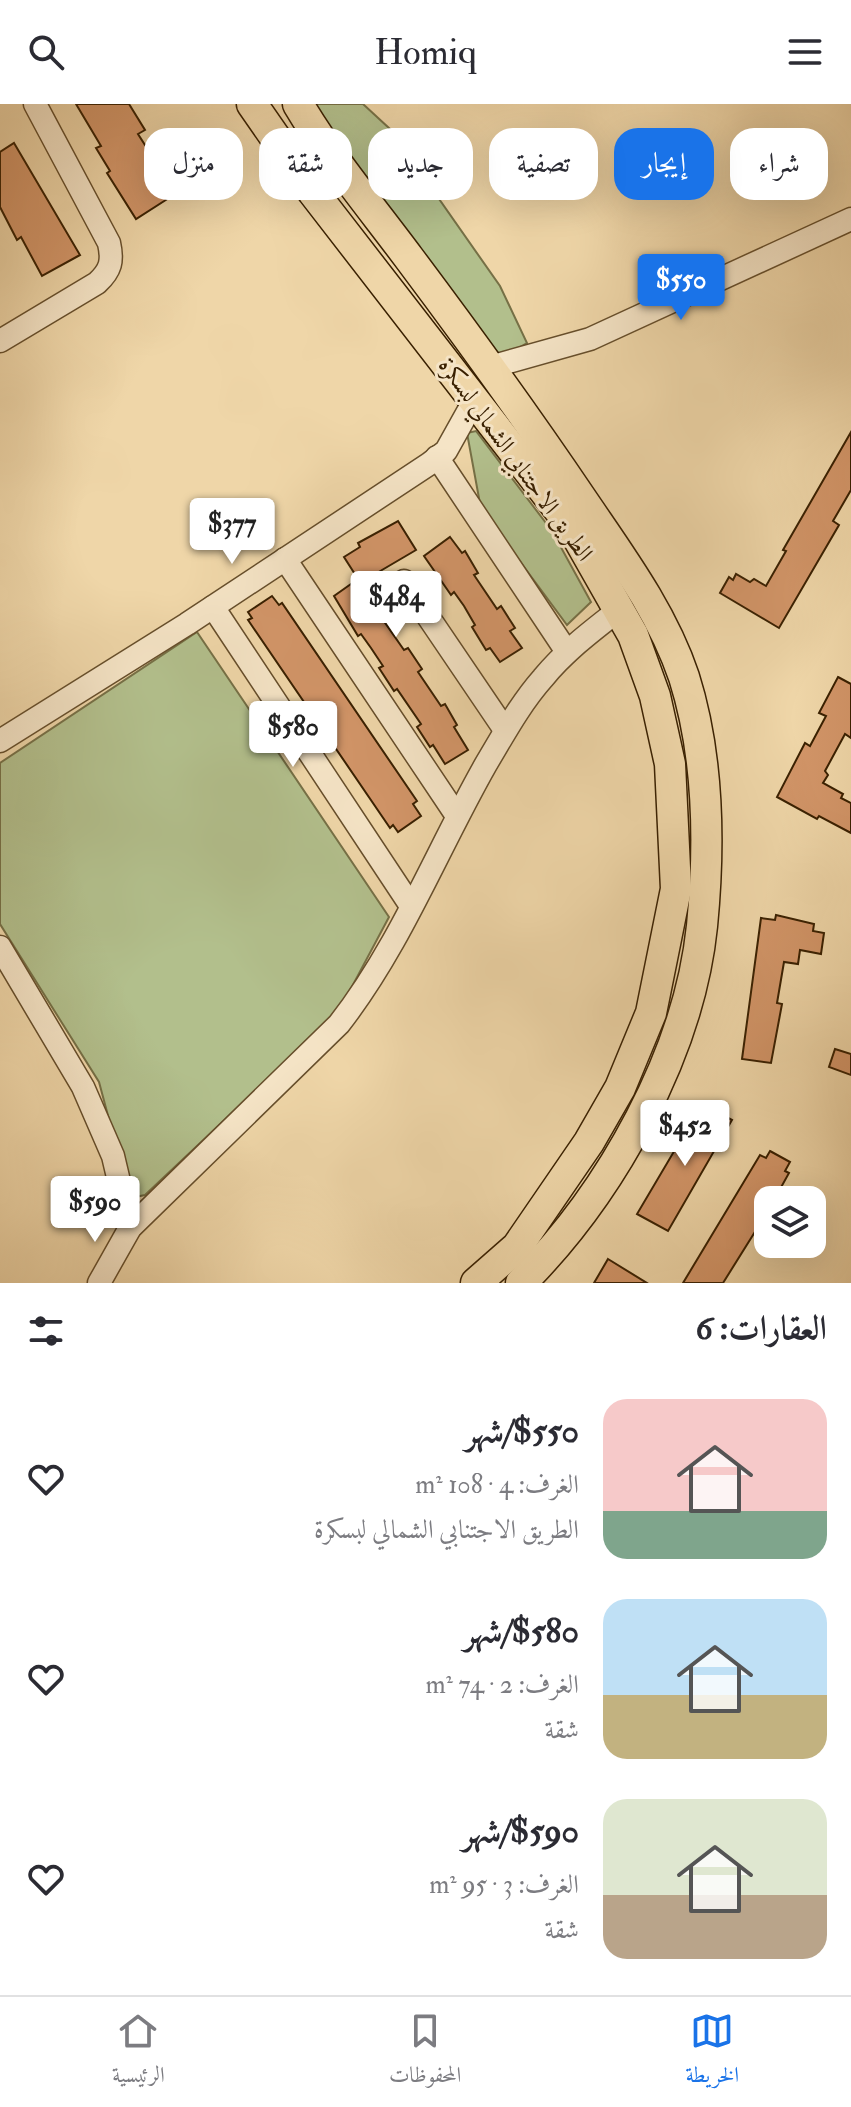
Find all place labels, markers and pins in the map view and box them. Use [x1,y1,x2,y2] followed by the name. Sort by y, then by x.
[634,254,728,322] pin: $550
[185,498,279,566] pin: $377
[349,571,443,639] pin: $484
[246,701,340,769] pin: $580
[638,1100,732,1168] pin: $452
[48,1176,142,1244] pin: $590

